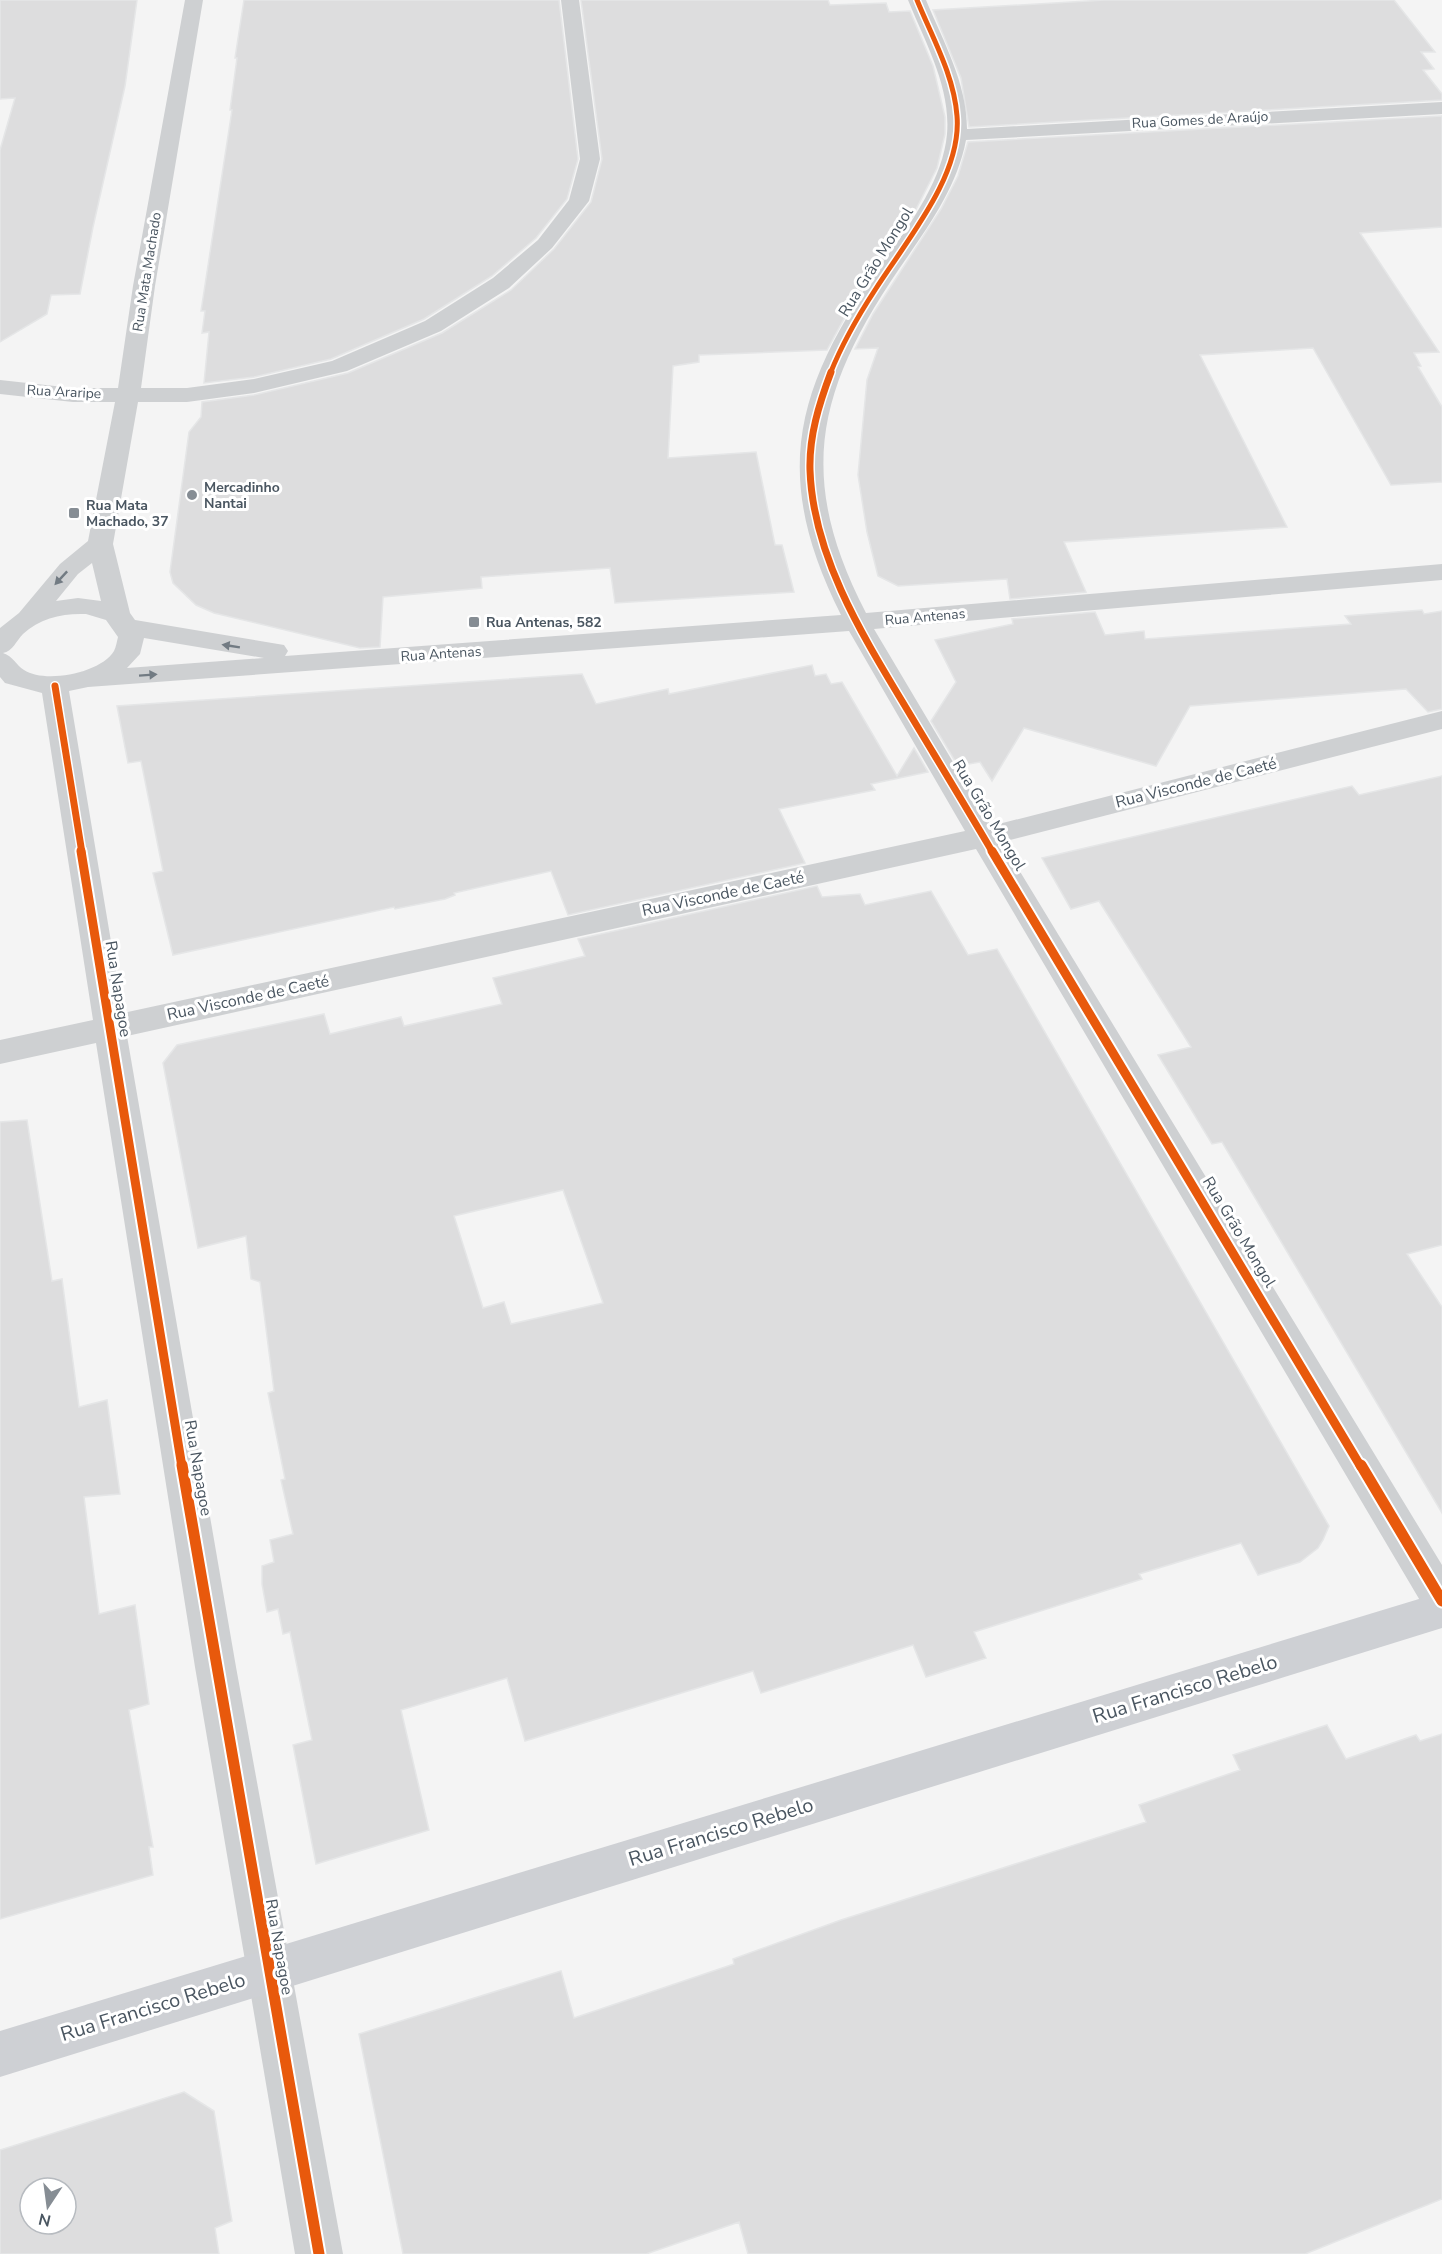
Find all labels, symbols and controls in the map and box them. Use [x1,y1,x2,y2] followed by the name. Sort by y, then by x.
[1131,107,1269,133] street label: Rua Gomes de Araújo
[833,203,919,321] street label: Rua Grão Mongol
[128,211,166,333] street label: Rua Mata Machado
[26,381,102,403] street label: Rua Araripe
[204,478,280,513] place label: Mercadinho Nantai
[185,488,199,502] marker: Mercadinho Nantai
[86,496,169,531] place label: Rua Mata Machado, 37
[67,506,81,520] marker: Rua Mata Machado, 37
[55,570,68,585] one-way arrow
[884,604,966,630] street label: Rua Antenas
[486,613,602,632] place label: Rua Antenas, 582
[467,615,481,629] marker: Rua Antenas, 582
[221,642,240,651] one-way arrow
[400,642,482,666] street label: Rua Antenas
[138,671,157,680] one-way arrow
[1113,752,1279,814] street label: Rua Visconde de Caeté
[947,755,1031,875] street label: Rua Grão Mongol
[640,866,806,922] street label: Rua Visconde de Caeté
[100,939,136,1039] street label: Rua Napagoe
[165,970,331,1026] street label: Rua Visconde de Caeté
[1197,1172,1281,1292] street label: Rua Grão Mongol
[179,1418,217,1518] street label: Rua Napagoe
[1089,1648,1281,1730] street label: Rua Francisco Rebelo
[625,1791,817,1873] street label: Rua Francisco Rebelo
[260,1897,298,1997] street label: Rua Napagoe
[57,1966,249,2048] street label: Rua Francisco Rebelo
[18,2176,78,2236] north arrow
[37,2208,53,2232] text: N

